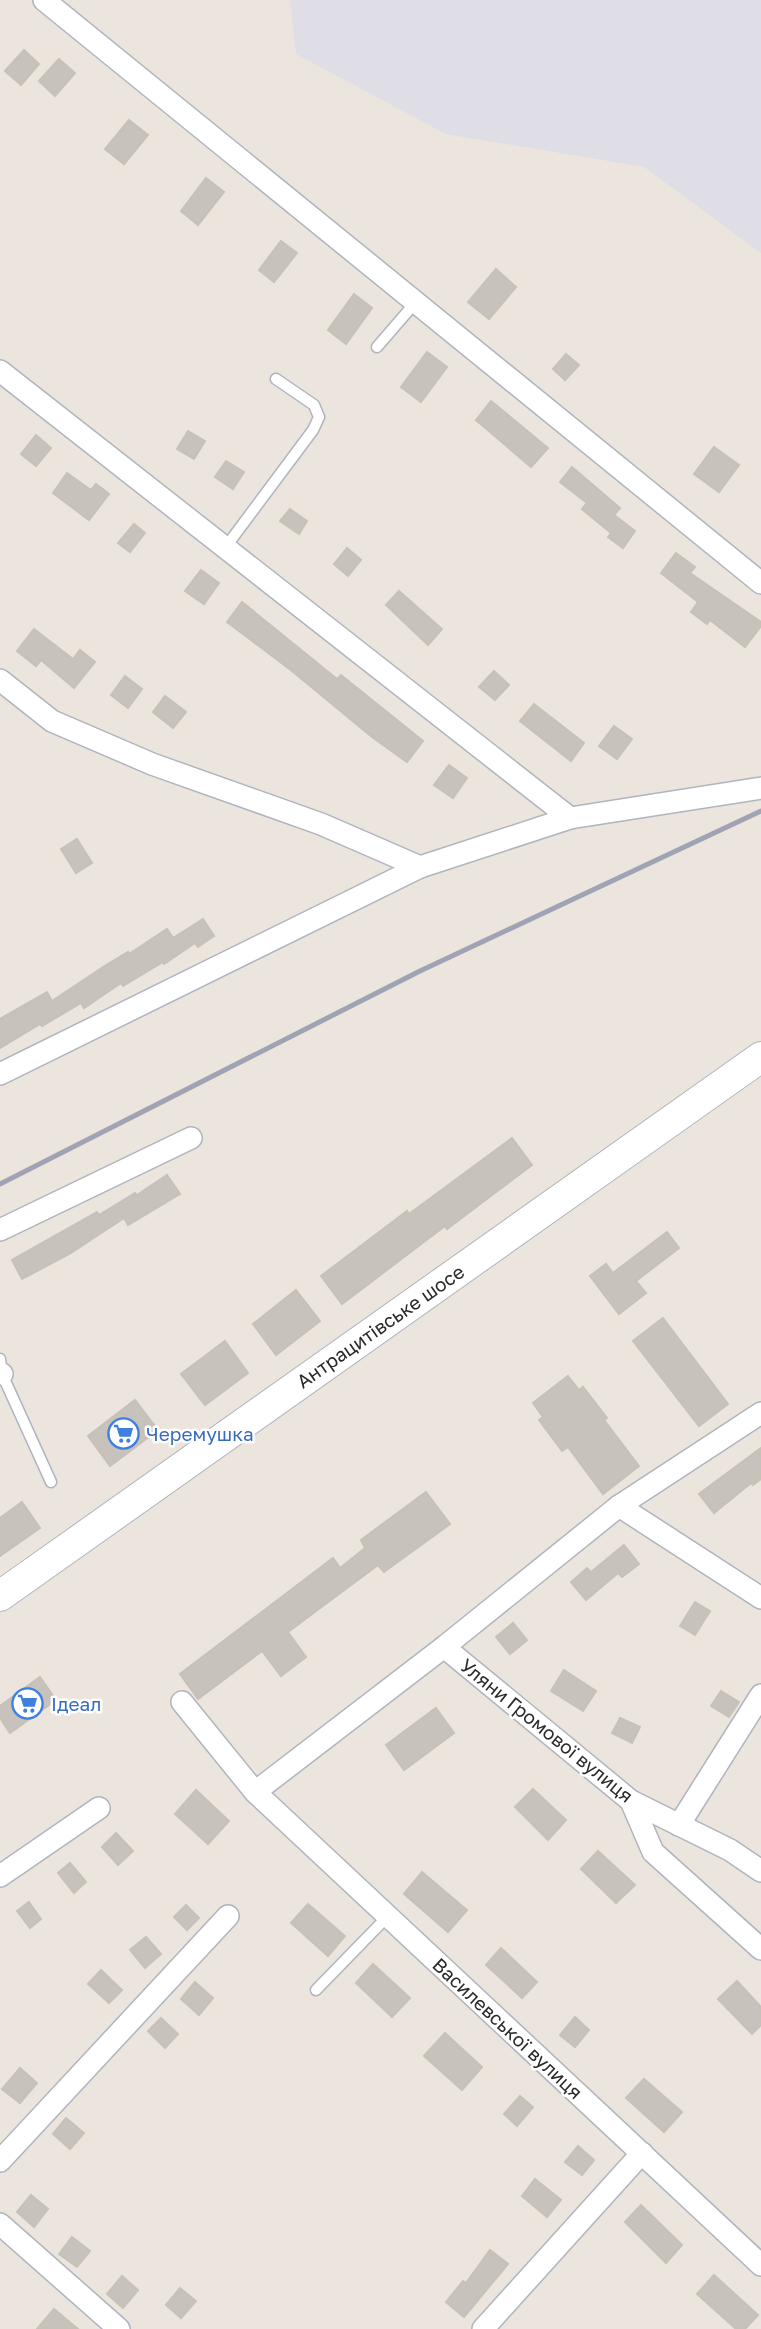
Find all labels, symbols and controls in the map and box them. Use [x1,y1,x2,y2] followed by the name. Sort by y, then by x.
[292,1259,468,1393] street label: Антрацитівське шосе
[106,1416,140,1450] supermarket icon: Черемушка
[146,1422,254,1445] place label: Черемушка
[456,1653,638,1807] street label: Уляни Громової вулиця
[11,1686,45,1720] supermarket icon: Ідеал
[51,1692,101,1715] place label: Ідеал
[428,1953,588,2103] street label: Василевської вулиця

